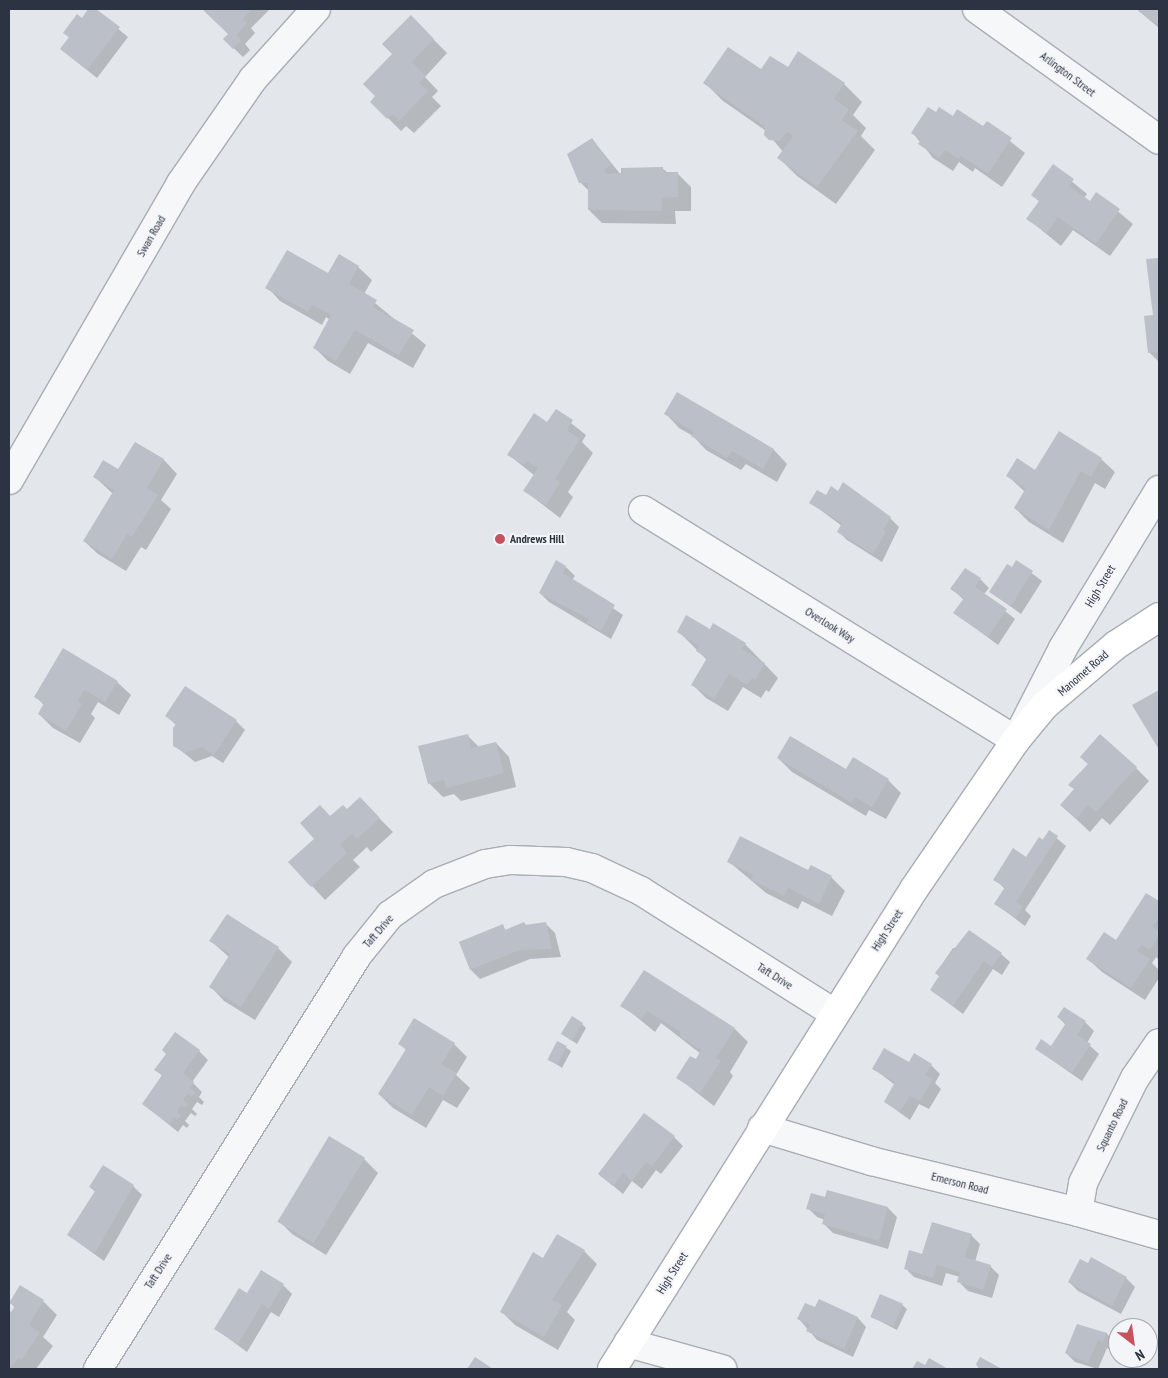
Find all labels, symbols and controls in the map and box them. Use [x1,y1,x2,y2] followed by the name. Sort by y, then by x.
[1037,48,1099,100] street label: Arlington Street
[133,213,169,259] street label: Swan Road
[510,532,564,546] place label: Andrews Hill
[494,533,506,545] marker: Andrews Hill
[1082,562,1118,610] street label: High Street
[802,604,858,646] street label: Overlook Way
[1055,647,1111,699] street label: Manomet Road
[868,906,906,954] street label: High Street
[360,911,396,951] street label: Taft Drive
[754,959,796,993] street label: Taft Drive
[1093,1096,1131,1154] street label: Squanto Road
[930,1169,990,1197] street label: Emerson Road
[653,1249,691,1297] street label: High Street
[141,1250,175,1292] street label: Taft Drive
[1108,1318,1158,1368] north arrow
[1132,1345,1148,1365] text: N

